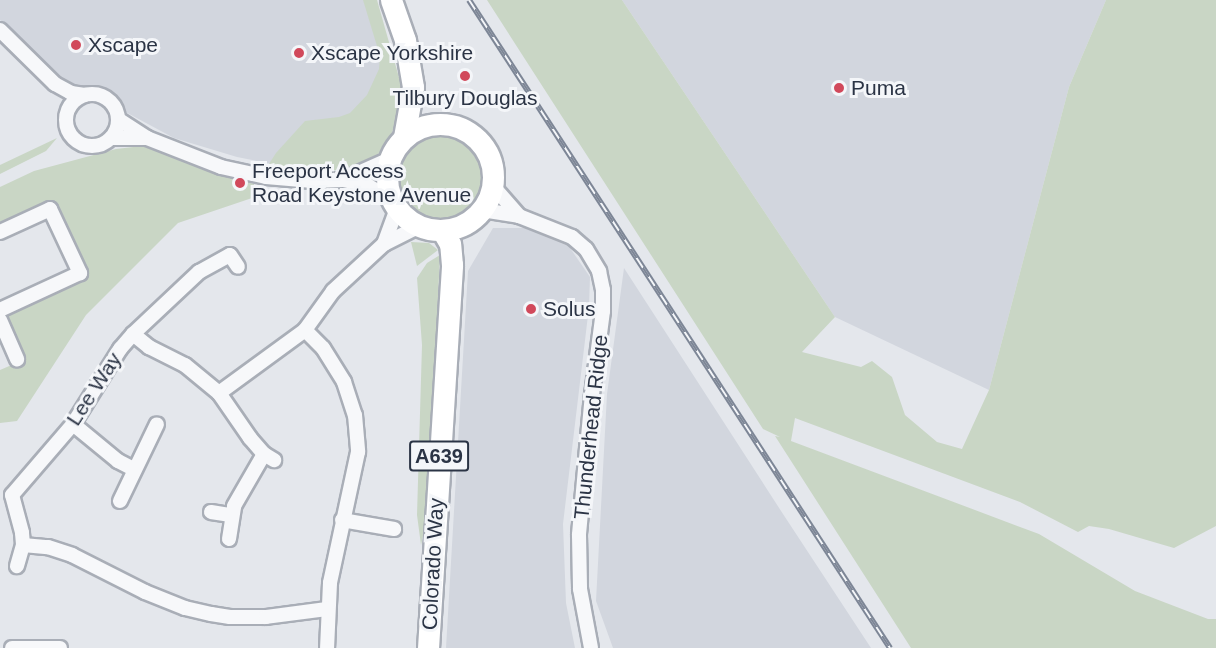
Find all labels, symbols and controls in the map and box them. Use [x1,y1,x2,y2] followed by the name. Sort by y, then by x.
[88,32,158,58] place label: Xscape
[69,38,83,52] marker: Xscape
[311,40,474,66] place label: Xscape Yorkshire
[292,46,306,60] marker: Xscape Yorkshire
[458,69,472,83] marker: Tilbury Douglas
[851,75,906,101] place label: Puma
[832,81,846,95] marker: Puma
[392,85,538,111] place label: Tilbury Douglas
[252,158,472,208] place label: Freeport Access Road Keystone Avenue
[233,176,247,190] marker: Freeport Access Road Keystone Avenue
[543,296,596,322] place label: Solus
[524,302,538,316] marker: Solus
[569,333,613,521] street label: Thunderhead Ridge
[61,348,127,430] street label: Lee Way
[409,439,469,473] road number: A639
[417,497,449,631] street label: Colorado Way

